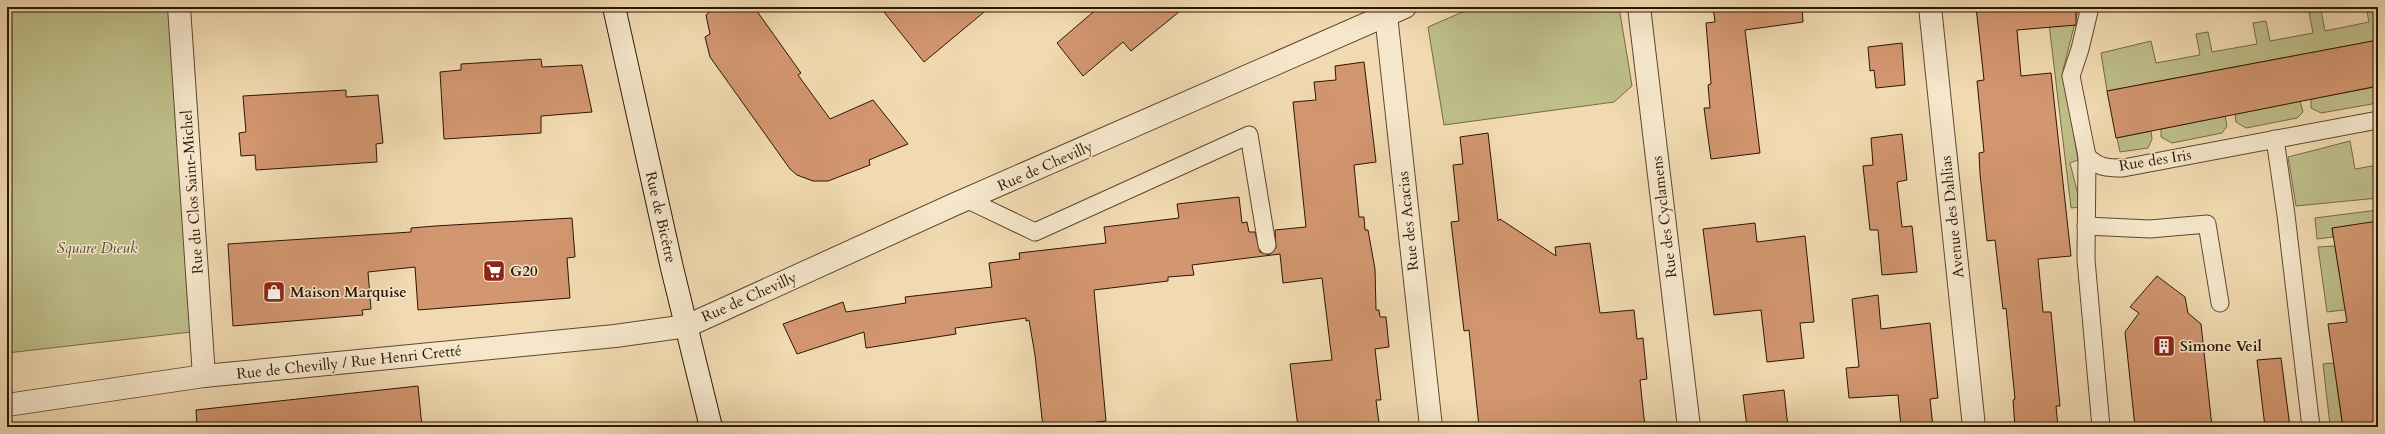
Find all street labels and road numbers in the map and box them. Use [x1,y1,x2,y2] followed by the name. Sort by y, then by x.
[176,109,208,275] street label: Rue du Clos Saint-Michel
[994,136,1096,196] street label: Rue de Chevilly
[2117,144,2193,176] street label: Rue des Iris
[1647,155,1681,279] street label: Rue des Cyclamens
[1936,155,1968,279] street label: Avenue des Dahlias
[641,169,681,265] street label: Rue de Bicêtre
[1393,170,1423,272] street label: Rue des Acacias
[698,267,800,327] street label: Rue de Chevilly
[235,340,463,384] street label: Rue de Chevilly / Rue Henri Cretté

